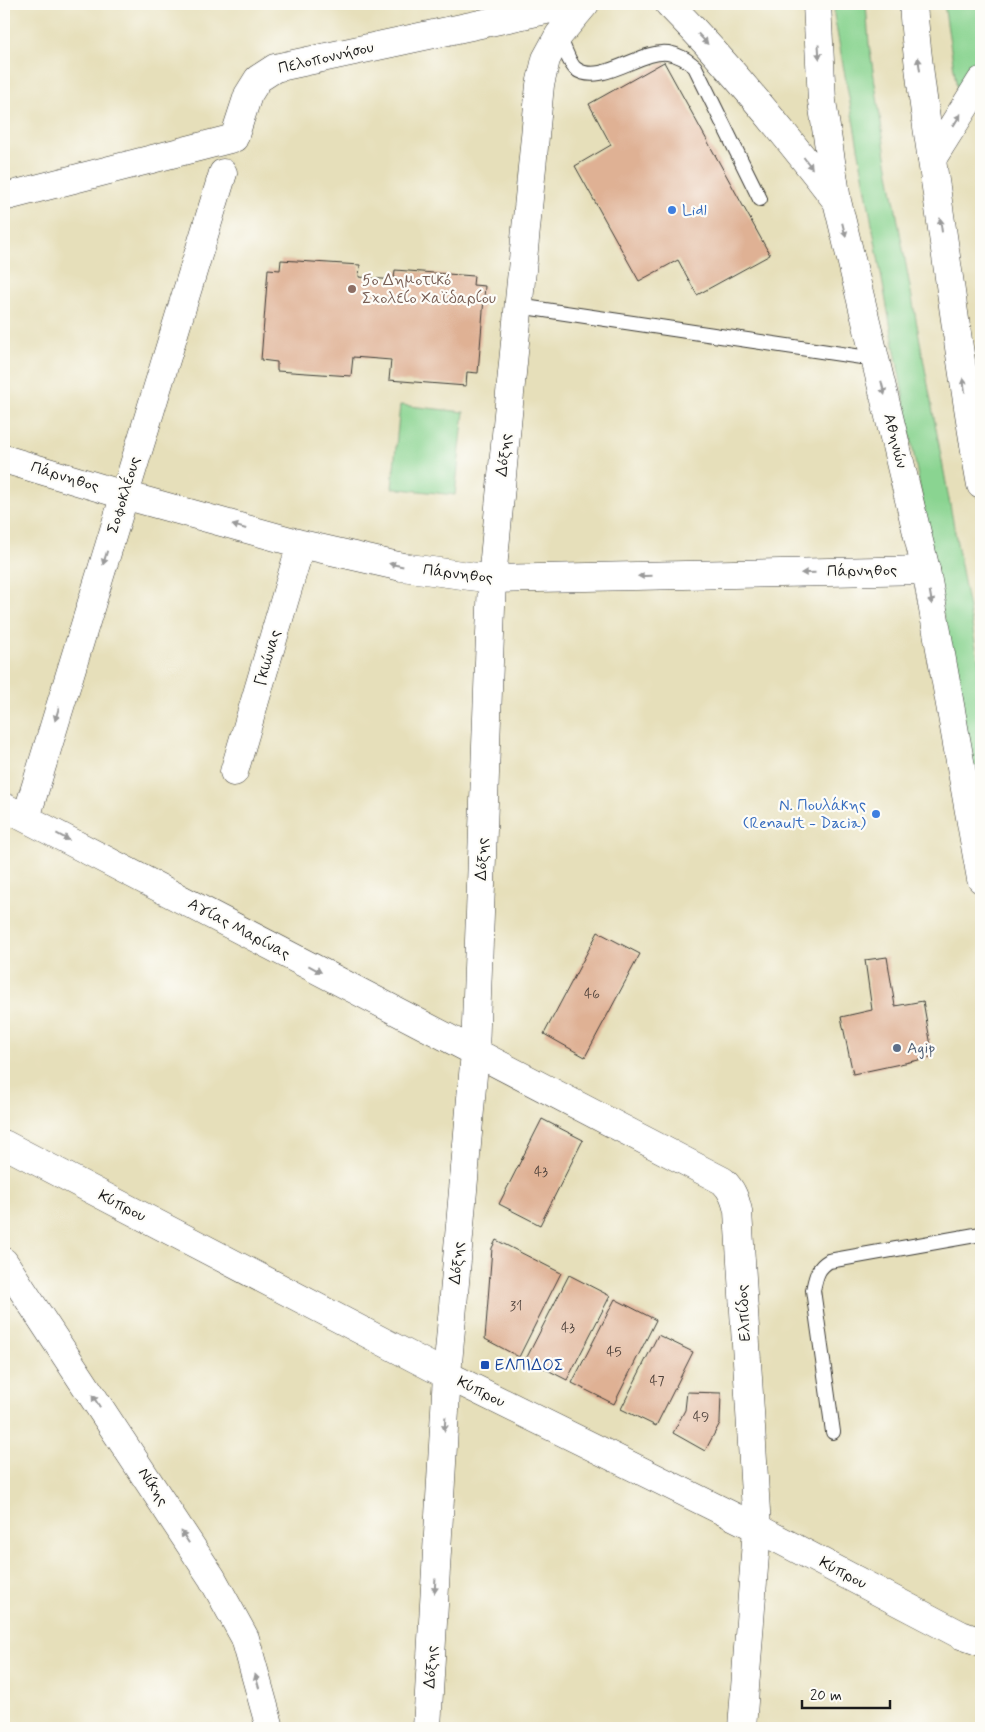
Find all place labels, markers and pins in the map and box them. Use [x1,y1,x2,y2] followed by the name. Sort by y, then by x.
[682,200,707,221] place label: Lidl
[666,204,678,216] marker: Lidl
[362,270,496,309] place label: 5ο Δημοτικό Σχολείο Χαϊδαρίου
[346,283,358,295] marker: 5ο Δημοτικό Σχολείο Χαϊδαρίου
[743,795,866,834] place label: Ν. Πουλάκης (Renault - Dacia)
[870,808,882,820] marker: Ν. Πουλάκης (Renault - Dacia)
[907,1038,935,1059] place label: Agip
[891,1042,903,1054] marker: Agip
[495,1355,564,1376] place label: ΕΛΠΙΔΟΣ
[479,1359,491,1371] marker: ΕΛΠΙΔΟΣ

